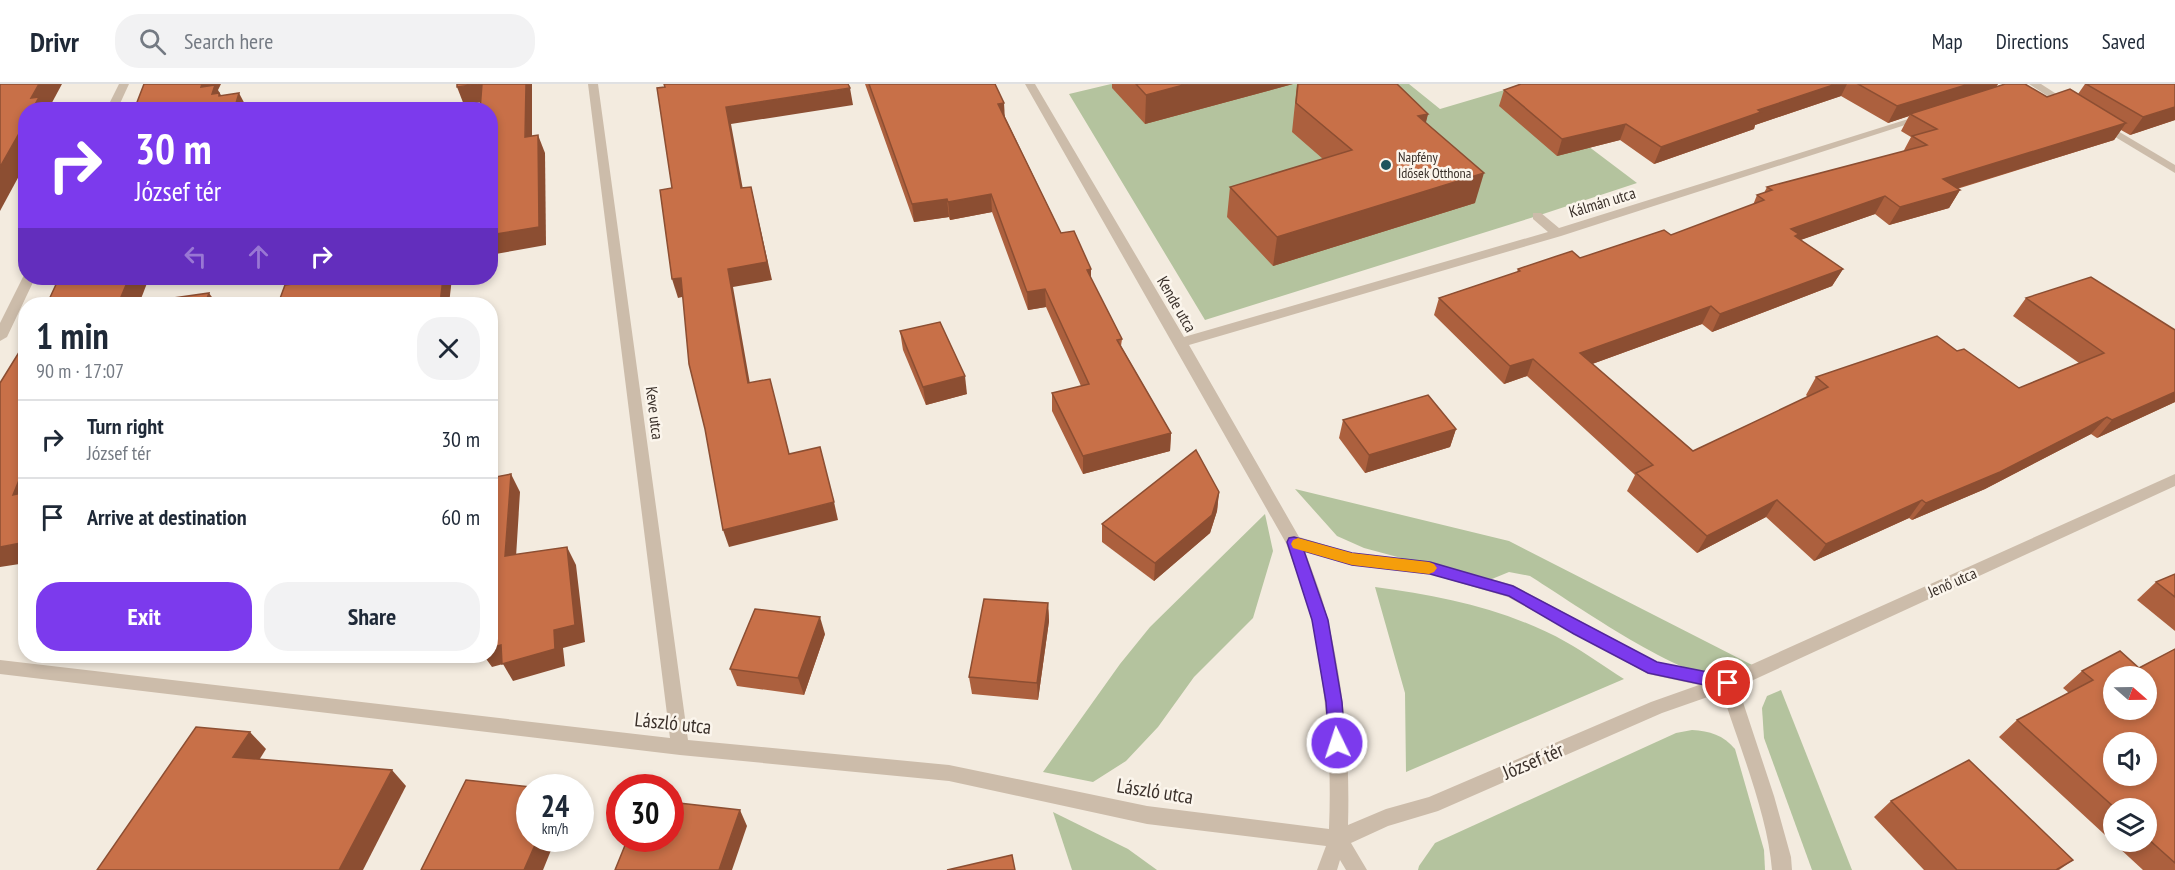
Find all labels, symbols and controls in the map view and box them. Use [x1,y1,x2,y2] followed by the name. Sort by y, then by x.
[115,14,535,68] search box
[30,23,79,60] text: Drivr
[136,25,169,58] icon: search
[184,27,273,55] text: Search here
[1932,28,1963,55] text: Map
[1996,28,2069,55] text: Directions
[2102,28,2145,55] text: Saved
[135,121,212,176] text: 30 m
[36,126,114,204] icon: right
[1398,148,1471,182] place label: Napfény Idősek Otthona
[1379,158,1393,172] marker: Napfény Idősek Otthona
[135,174,221,208] text: József tér
[1566,182,1638,222] street label: Kálmán utca
[179,240,212,273] icon: left
[242,240,275,273] icon: ahead
[305,240,338,273] icon: right
[1153,273,1201,335] street label: Kende utca
[36,312,109,359] text: 1 min
[417,317,480,380] button: close
[36,358,124,384] text: 90 m · 17:07
[642,385,668,441] street label: Keve utca
[87,412,164,440] text: Turn right
[36,423,69,456] icon: right
[441,425,480,453] text: 30 m
[87,440,151,466] text: József tér
[36,501,69,534] icon: arrive
[87,503,247,531] text: Arrive at destination
[441,503,480,531] text: 60 m
[1924,562,1979,602] street label: Jenő utca
[36,582,252,651] button: Exit
[264,582,480,651] button: Share
[1702,657,1753,708] pin
[1711,666,1744,699] icon: arrive
[2103,666,2157,720] north arrow
[2103,666,2157,852] map controls
[633,706,713,740] street label: László utca
[1305,711,1369,775] position arrow
[2103,732,2157,786] button: sound
[1498,736,1568,786] street label: József tér
[1115,772,1195,810] street label: László utca
[606,774,684,852] speed limit sign: 30
[541,786,569,825] text: 24
[2103,798,2157,852] button: layers
[542,819,568,838] text: km/h

